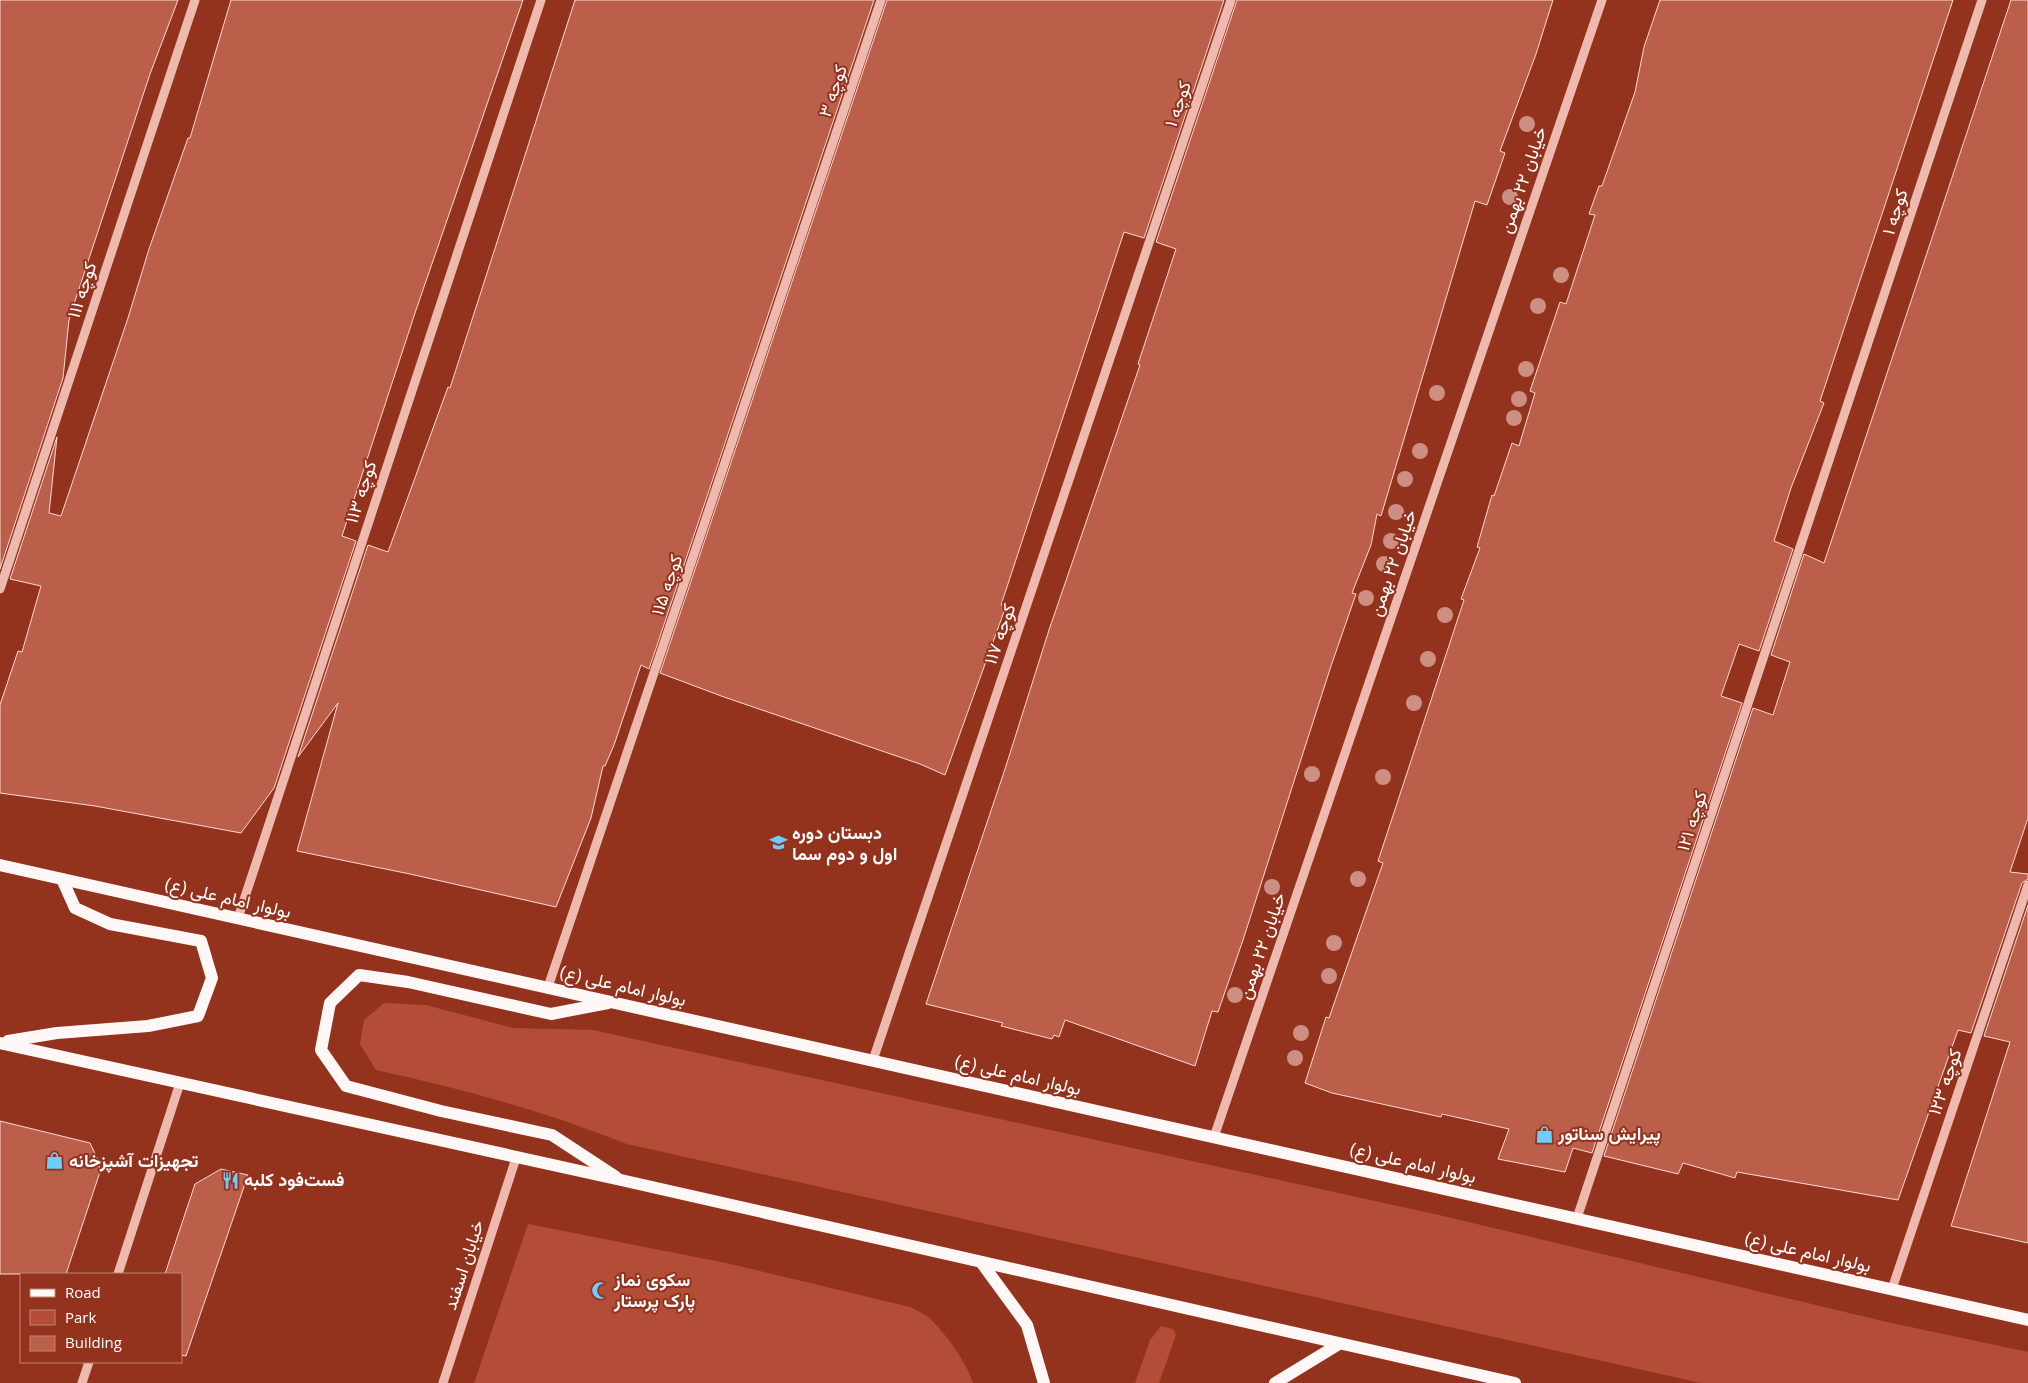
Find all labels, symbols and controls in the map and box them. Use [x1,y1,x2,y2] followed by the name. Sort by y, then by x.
[812,61,853,120] street label: کوچه ۳
[1158,77,1197,130] street label: کوچه ۱
[1493,123,1552,236] street label: خیابان ۲۲ بهمن
[1875,185,1914,238] street label: کوچه ۱
[61,259,102,321] street label: کوچه ۱۱۱
[339,457,382,526] street label: کوچه ۱۱۳
[1363,506,1422,619] street label: خیابان ۲۲ بهمن
[644,551,689,619] street label: کوچه ۱۱۵
[977,600,1022,668] street label: کوچه ۱۱۷
[1670,788,1713,854] street label: کوچه ۱۲۱
[792,820,897,866] place label: دبستان دوره اول و دوم سما
[768,833,788,853] school or university icon: دبستان دوره اول و دوم سما
[163,871,294,924] street label: بولوار امام علی (ع)
[1232,889,1291,1002] street label: خیابان ۲۲ بهمن
[558,959,689,1012] street label: بولوار امام علی (ع)
[1922,1045,1968,1118] street label: کوچه ۱۲۳
[953,1048,1084,1101] street label: بولوار امام علی (ع)
[1557,1121,1661,1146] place label: پیرایش سناتور
[1534,1124,1554,1144] shop icon: پیرایش سناتور
[1348,1136,1479,1189] street label: بولوار امام علی (ع)
[69,1148,199,1173] place label: تجهیزات آشپزخانه
[45,1151,65,1171] shop icon: تجهیزات آشپزخانه
[244,1167,344,1191] place label: فست‌فود کلبه
[220,1170,240,1190] restaurant icon: فست‌فود کلبه
[437,1217,489,1313] street label: خیابان اسفند
[1743,1225,1874,1278] street label: بولوار امام علی (ع)
[613,1267,695,1313] place label: سکوی نماز پارک پرستار
[20,1273,182,1363] legend
[590,1280,610,1300] mosque icon: سکوی نماز پارک پرستار
[65,1282,101,1302] text: Road
[65,1307,96,1327] text: Park
[65,1332,122,1352] text: Building

